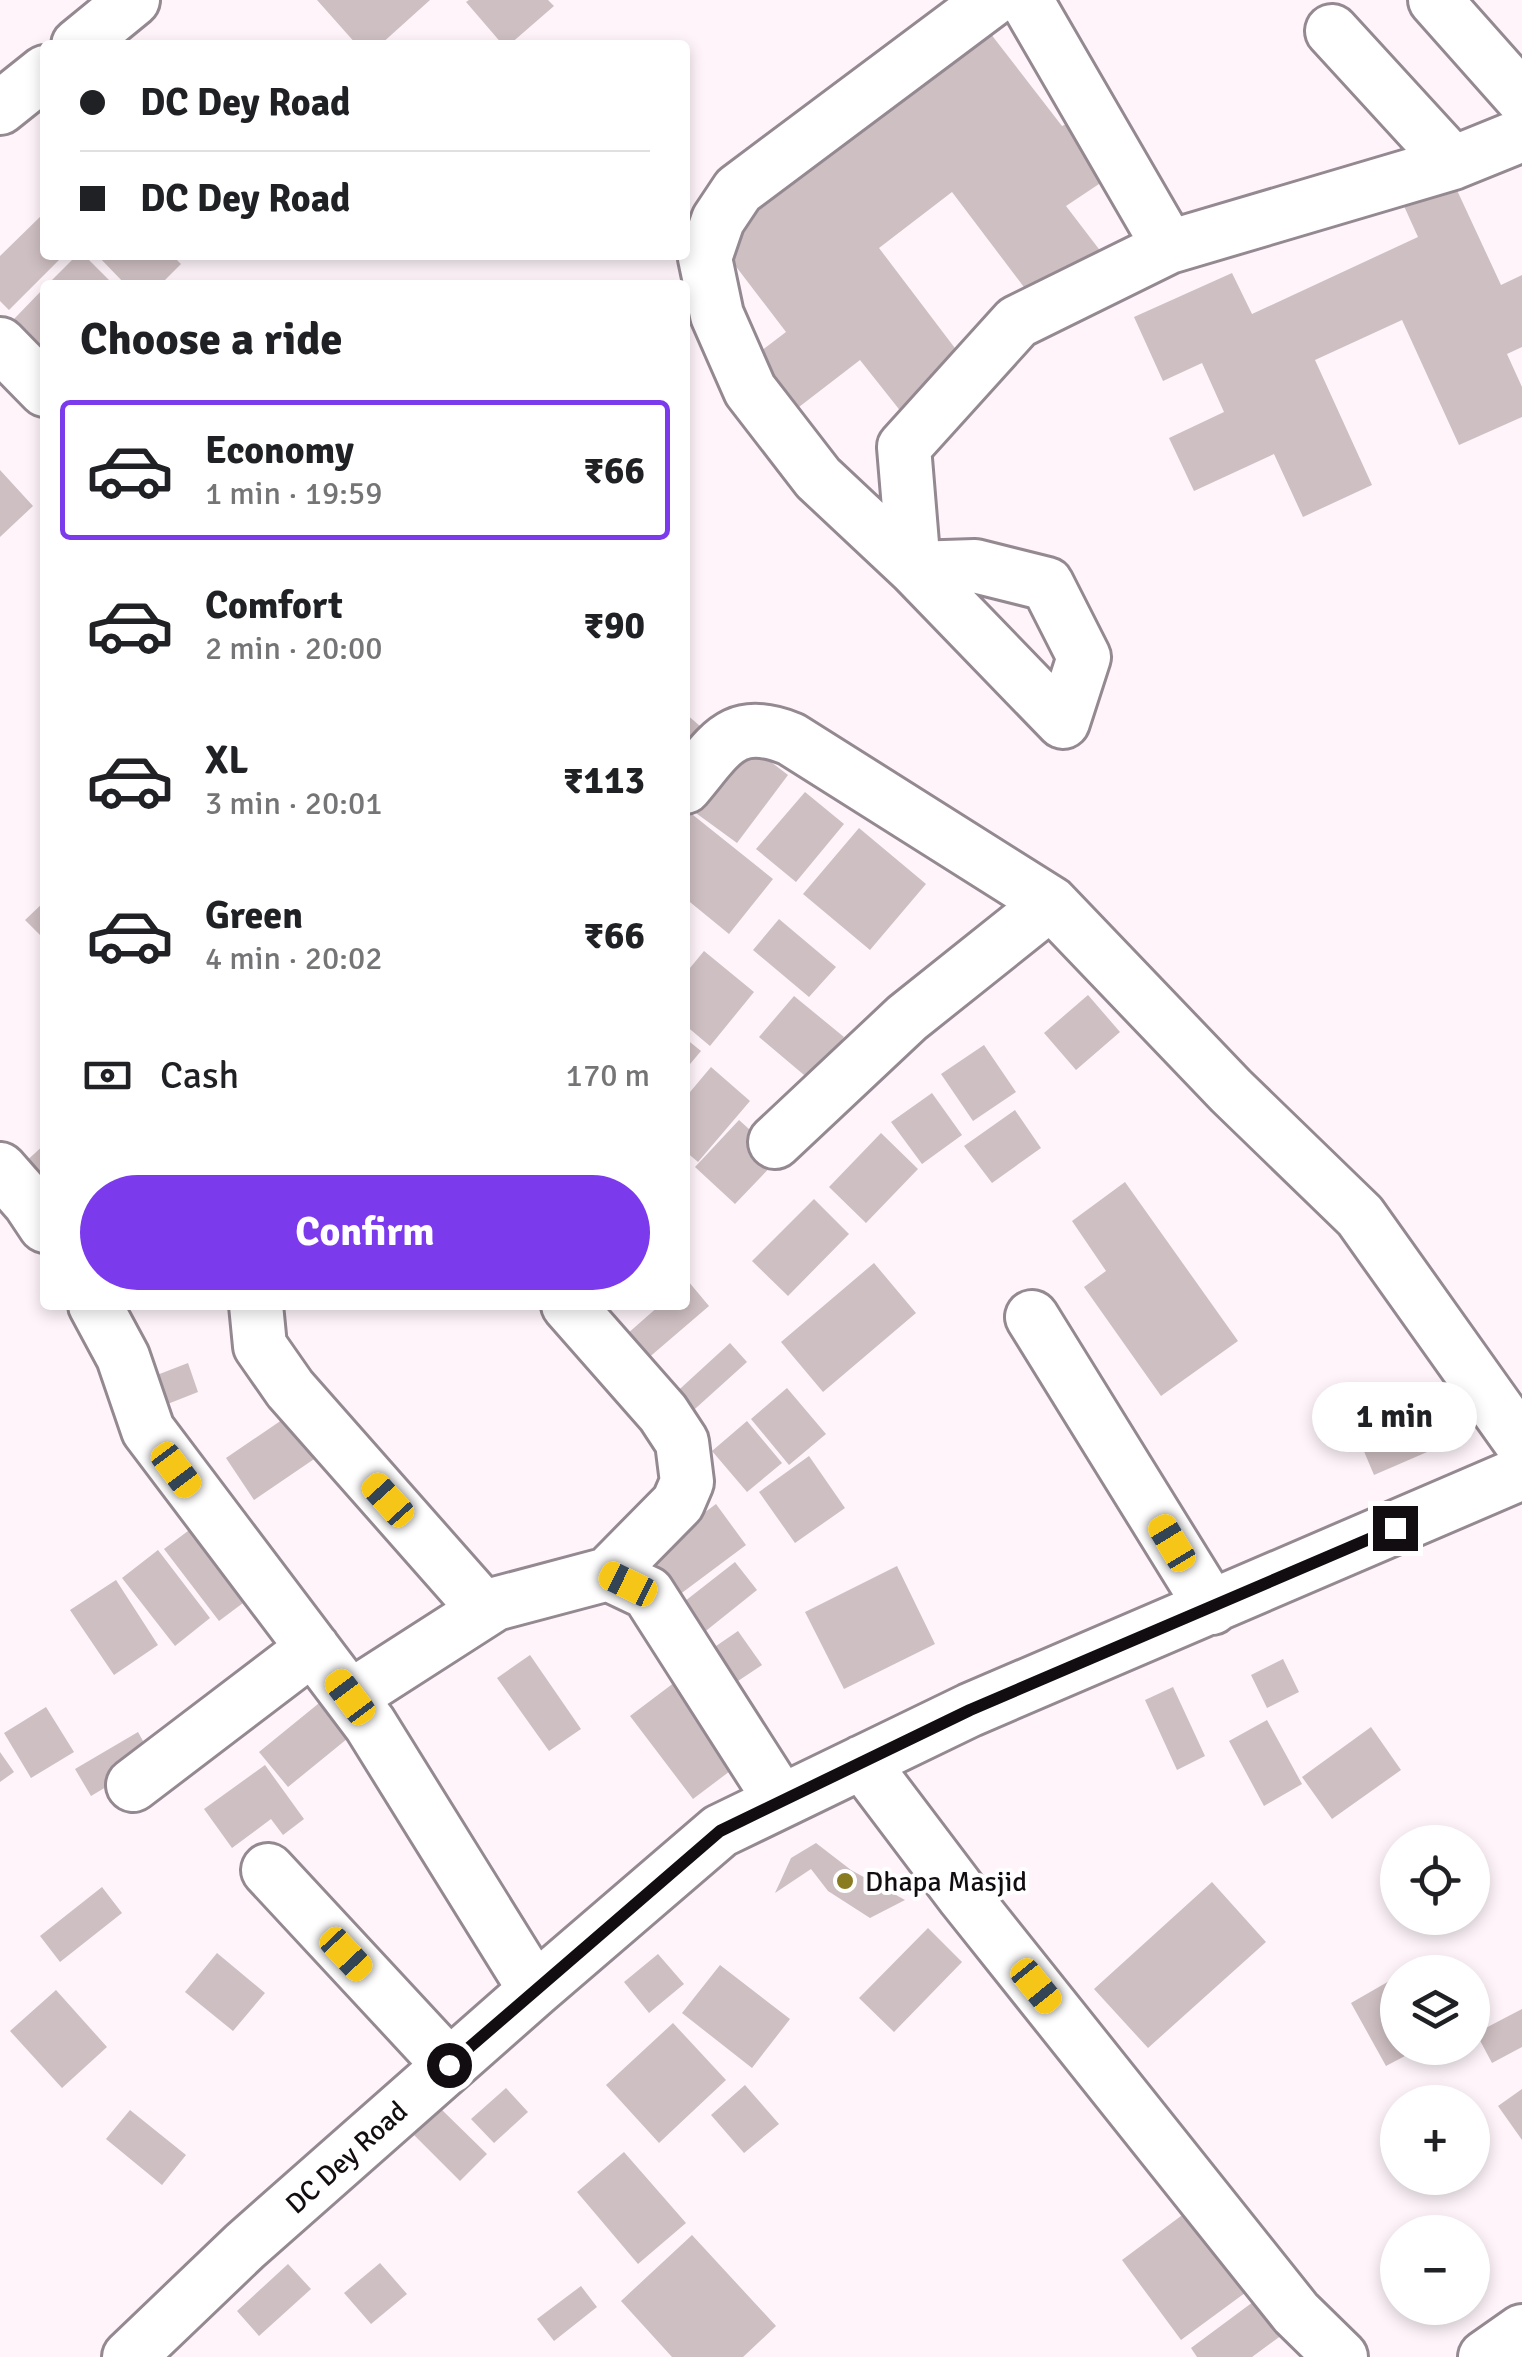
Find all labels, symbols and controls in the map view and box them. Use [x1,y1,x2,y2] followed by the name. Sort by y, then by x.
[140,79,350,126] text: DC Dey Road
[140,175,350,222] text: DC Dey Road
[80,312,343,367] text: Choose a ride
[85,425,175,515] icon: car
[205,427,354,474] text: Economy
[583,447,645,494] text: ₹66
[205,474,383,513] text: 1 min · 19:59
[85,580,175,670] icon: car
[205,582,343,629] text: Comfort
[583,602,645,649] text: ₹90
[205,629,383,668] text: 2 min · 20:00
[85,735,175,825] icon: car
[205,737,248,784] text: XL
[563,757,645,804] text: ₹113
[205,784,383,823] text: 3 min · 20:01
[85,890,175,980] icon: car
[205,892,303,939] text: Green
[583,912,645,959] text: ₹66
[205,939,383,978] text: 4 min · 20:02
[80,1048,135,1103] icon: cash
[160,1052,239,1099] text: Cash
[566,1056,650,1095] text: 170 m
[80,1175,650,1290] button: Confirm
[1312,1383,1478,1453] callout: 1 min
[1356,1397,1433,1436] text: 1 min
[146,1437,206,1503] car
[357,1468,419,1532] car
[1373,1506,1418,1551] route end
[1144,1510,1200,1576] car
[594,1557,662,1611] car
[320,1664,380,1730] car
[1380,1825,1490,2325] map controls
[1380,1825,1490,1935] button: locate
[865,1865,1027,1899] place label: Dhapa Masjid
[834,1870,856,1892] marker: Dhapa Masjid
[315,1922,377,1986] car
[1005,1953,1067,2019] car
[1380,1955,1490,2065] button: layers
[427,2043,472,2088] route start
[1380,2085,1490,2195] button: +
[279,2094,415,2221] street label: DC Dey Road
[1380,2215,1490,2325] button: −

